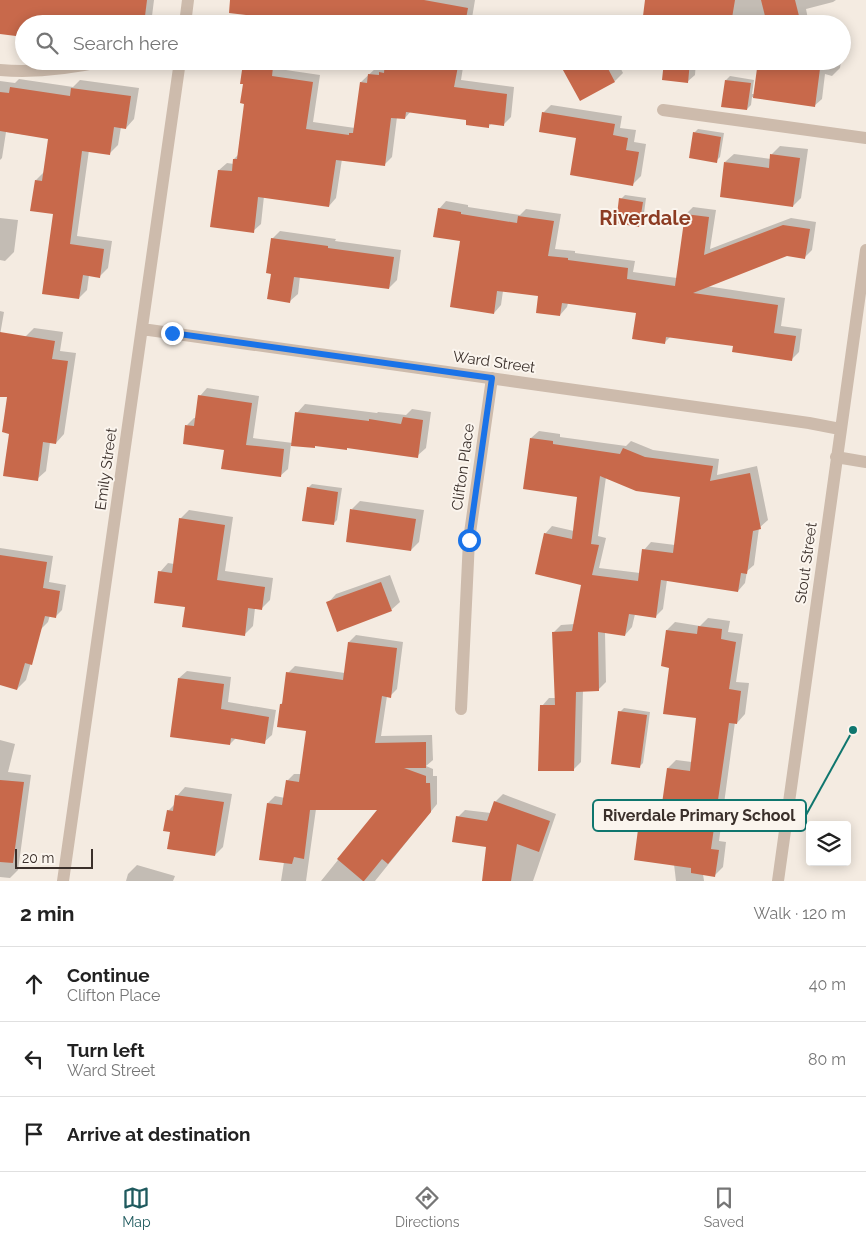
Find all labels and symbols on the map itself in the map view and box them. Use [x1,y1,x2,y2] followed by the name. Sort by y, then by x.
[599,206,691,230] district label: Riverdale
[161,322,184,345] route end
[452,347,536,377] street label: Ward Street
[448,422,478,512] street label: Clifton Place
[91,427,121,511] street label: Emily Street
[791,521,821,605] street label: Stout Street
[458,529,481,552] route start
[593,800,806,831] callout: Riverdale Primary School
[603,806,796,825] text: Riverdale Primary School
[15,846,92,869] scale bar

